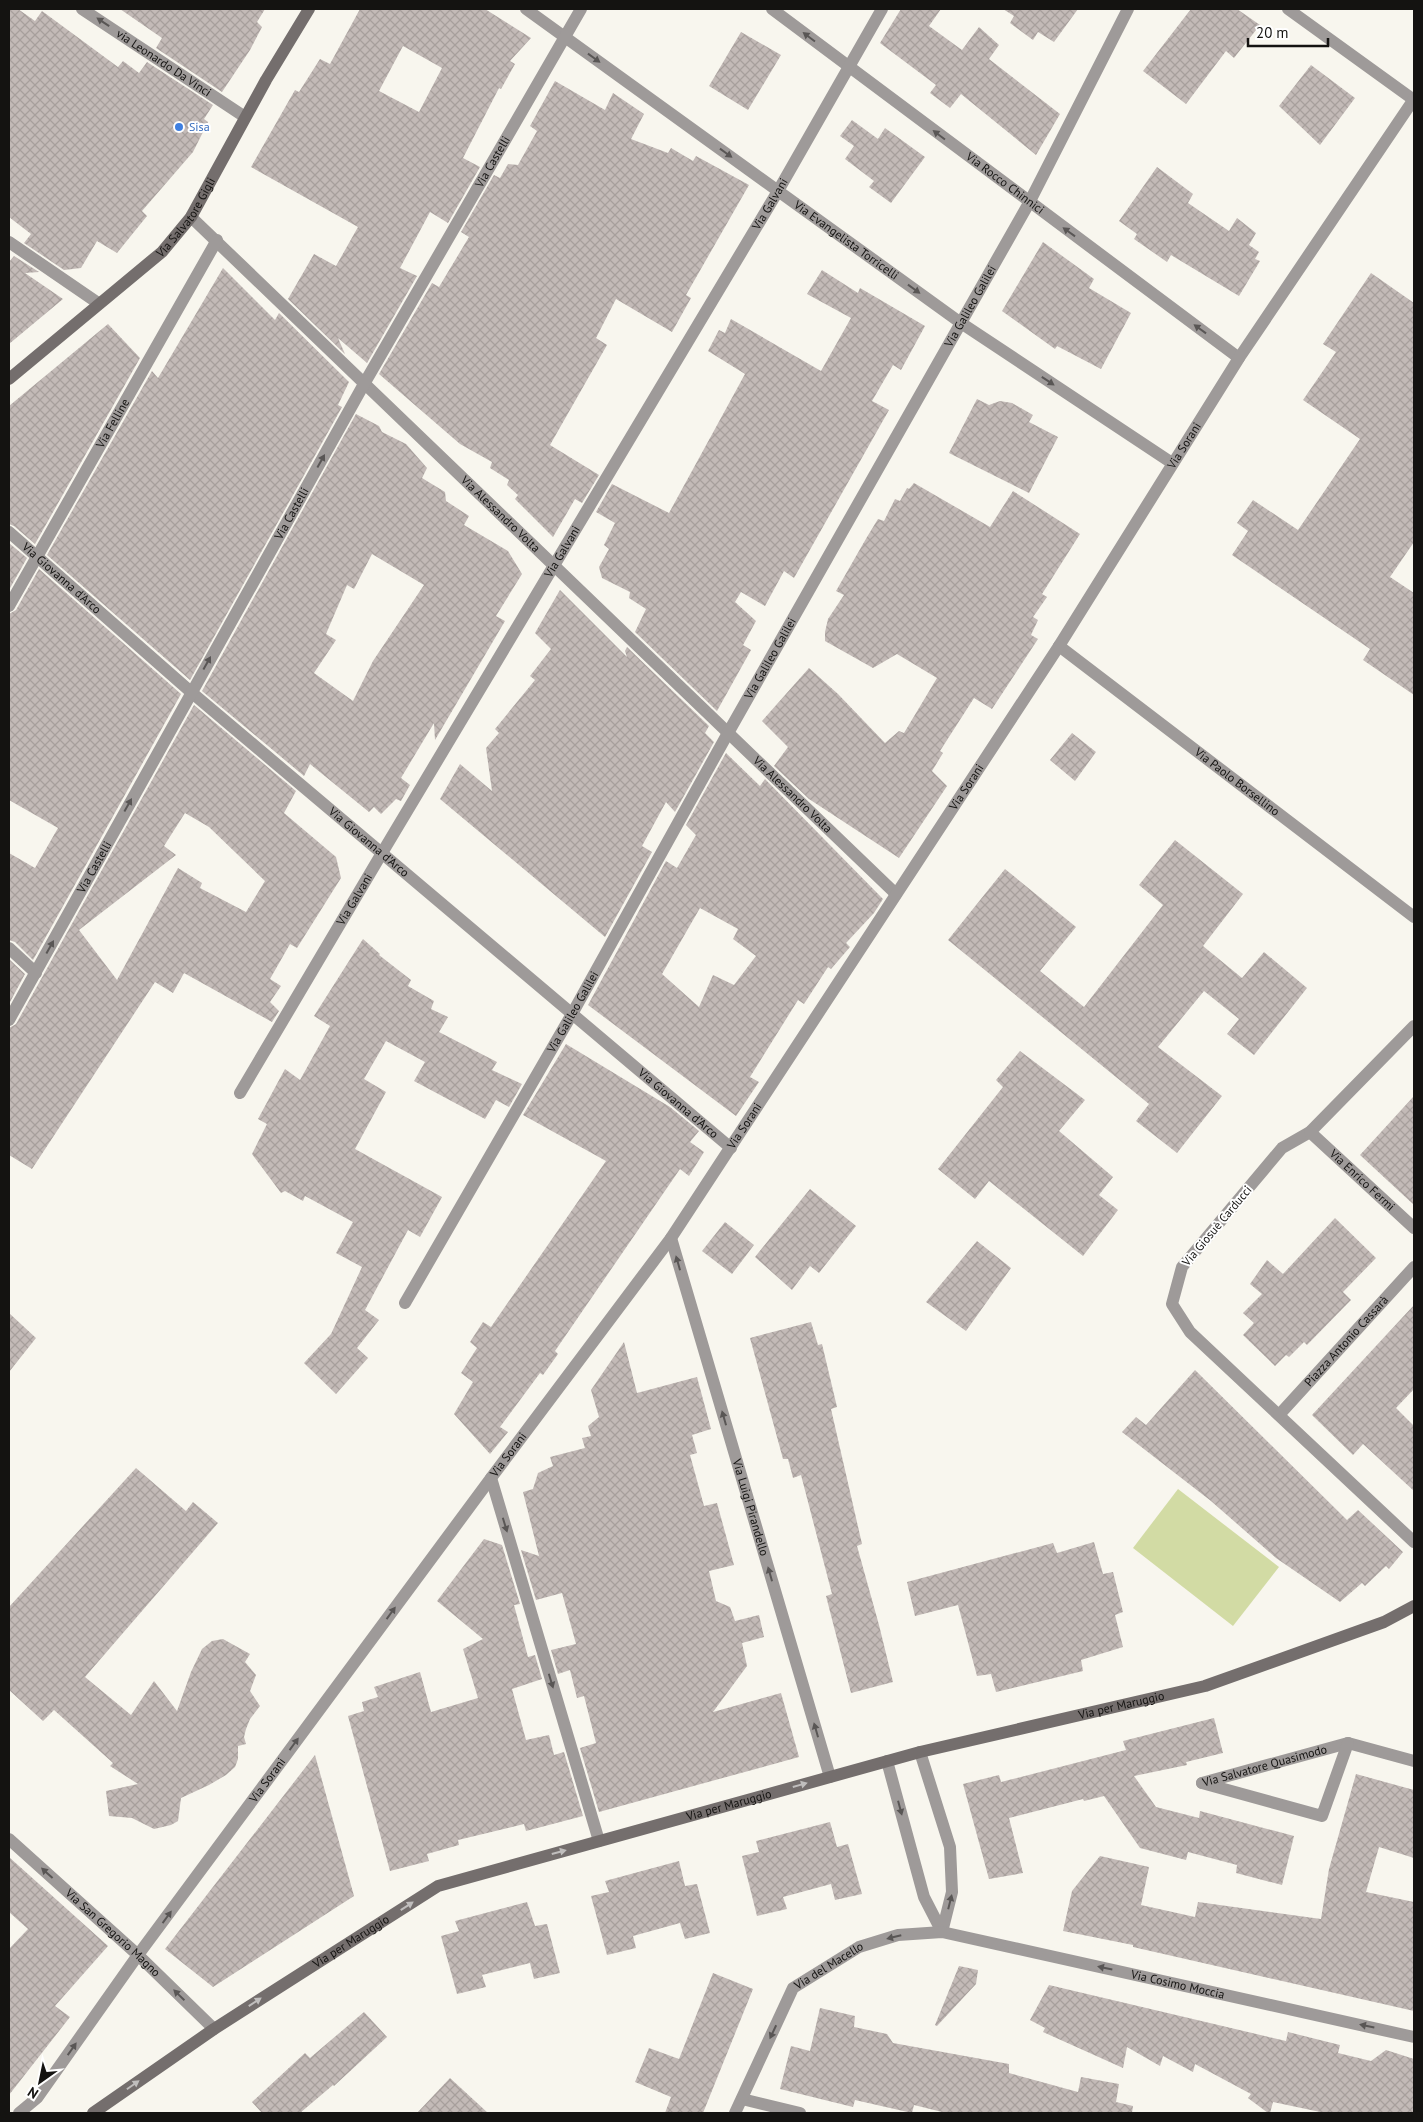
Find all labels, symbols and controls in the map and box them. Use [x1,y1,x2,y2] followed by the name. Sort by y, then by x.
[1248,15,1328,47] scale bar
[96,17,109,27] one-way arrow
[1256,23,1289,42] text: 20 m
[114,26,214,100] street label: via Leonardo Da Vinci
[802,32,816,42] one-way arrow
[587,53,601,63] one-way arrow
[189,119,210,134] place label: Sisa
[173,121,185,133] marker: Sisa
[933,129,946,140] one-way arrow
[471,133,513,191] street label: Via Castelli
[719,148,733,158] one-way arrow
[963,148,1047,217] street label: Via Rocco Chinnici
[152,175,218,261] street label: Via Salvatore Gigli
[748,175,791,233] street label: Via Galvani
[790,196,902,283] street label: Via Evangelista Torricelli
[1062,227,1076,237] one-way arrow
[940,263,999,350] street label: Via Galileo Galilei
[907,284,921,294] one-way arrow
[1193,324,1207,334] one-way arrow
[1042,376,1055,385] one-way arrow
[92,396,132,451] street label: Via Felline
[1163,419,1204,472] street label: Via Sorani
[317,454,326,467] one-way arrow
[457,472,544,555] street label: Via Alessandro Volta
[270,485,312,543] street label: Via Castelli
[540,523,583,581] street label: Via Galvani
[18,538,105,617] street label: Via Giovanna d'Arco
[740,615,799,702] street label: Via Galileo Galilei
[203,657,212,670] one-way arrow
[1191,744,1283,819] street label: Via Paolo Borsellino
[749,752,836,836] street label: Via Alessandro Volta
[945,761,987,813] street label: Via Sorani
[124,799,133,812] one-way arrow
[325,803,412,880] street label: Via Giovanna d'Arco
[73,838,114,896] street label: Via Castelli
[333,870,375,929] street label: Via Galvani
[46,940,54,955] one-way arrow
[543,968,601,1056] street label: Via Galileo Galilei
[635,1064,722,1141] street label: Via Giovanna d'Arco
[723,1100,765,1152] street label: Via Sorani
[1326,1145,1398,1214] street label: Via Enrico Fermi
[1178,1182,1255,1270] street label: Via Giosuè Carducci
[674,1255,682,1270] one-way arrow
[1301,1292,1391,1389] street label: Piazza Antonio Cassarà
[720,1411,728,1426] one-way arrow
[486,1429,530,1480] street label: Via Sorani
[729,1456,772,1558] street label: Via Luigi Pirandello
[501,1518,509,1533] one-way arrow
[766,1567,774,1582] one-way arrow
[386,1606,396,1620] one-way arrow
[548,1673,556,1688] one-way arrow
[1076,1688,1166,1722] street label: Via per Maruggio
[812,1723,820,1738] one-way arrow
[289,1738,300,1751] one-way arrow
[1200,1741,1329,1790] street label: Via Salvatore Quasimodo
[245,1755,288,1806] street label: Via Sorani
[793,1781,808,1789] one-way arrow
[684,1786,773,1824] street label: Via per Maruggio
[896,1801,904,1816] one-way arrow
[552,1848,567,1856] one-way arrow
[41,1867,53,1879] one-way arrow
[62,1885,164,1980] street label: Via San Gregorio Magno
[946,1895,954,1910] one-way arrow
[401,1901,414,1910] one-way arrow
[161,1911,172,1924] one-way arrow
[309,1911,392,1971] street label: Via per Maruggio
[886,1933,901,1941] one-way arrow
[790,1938,865,1993] street label: Via del Macello
[1098,1964,1113,1972] one-way arrow
[1129,1966,1226,2002] street label: Via Cosimo Moccia
[173,1989,185,2001] one-way arrow
[249,1998,262,2007] one-way arrow
[1359,2022,1374,2030] one-way arrow
[768,2025,776,2039] one-way arrow
[67,2042,77,2056] one-way arrow
[15,2057,65,2107] north arrow
[126,2080,140,2090] one-way arrow
[24,2083,42,2103] text: N

